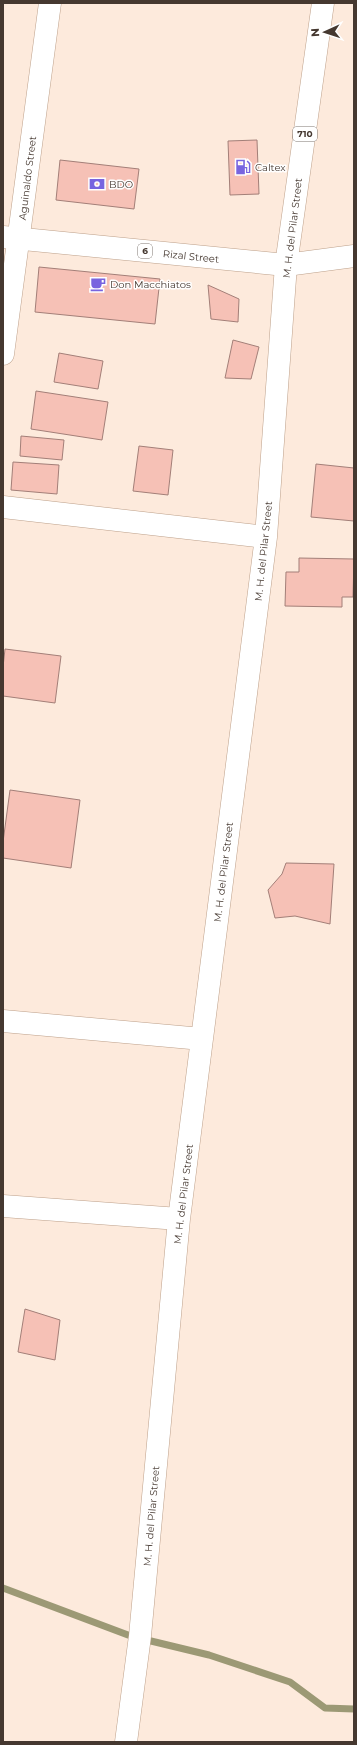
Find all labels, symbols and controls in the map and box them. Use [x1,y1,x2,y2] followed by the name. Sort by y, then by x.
[305,12,345,52] north arrow
[308,28,322,37] text: N
[293,127,317,141] road number: 710
[16,135,39,221] street label: Aguinaldo Street
[234,158,252,176] fuel station icon: Caltex
[255,161,286,174] place label: Caltex
[88,175,106,193] bank icon: BDO
[280,177,305,279] street label: M. H. del Pilar Street
[109,178,133,191] place label: BDO
[138,244,152,258] road number: 6
[162,247,220,266] street label: Rizal Street
[89,275,107,293] cafe icon: Don Macchiatos
[110,278,191,291] place label: Don Macchiatos
[252,500,275,602] street label: M. H. del Pilar Street
[211,821,236,923] street label: M. H. del Pilar Street
[171,1143,196,1245] street label: M. H. del Pilar Street
[141,1465,162,1567] street label: M. H. del Pilar Street

